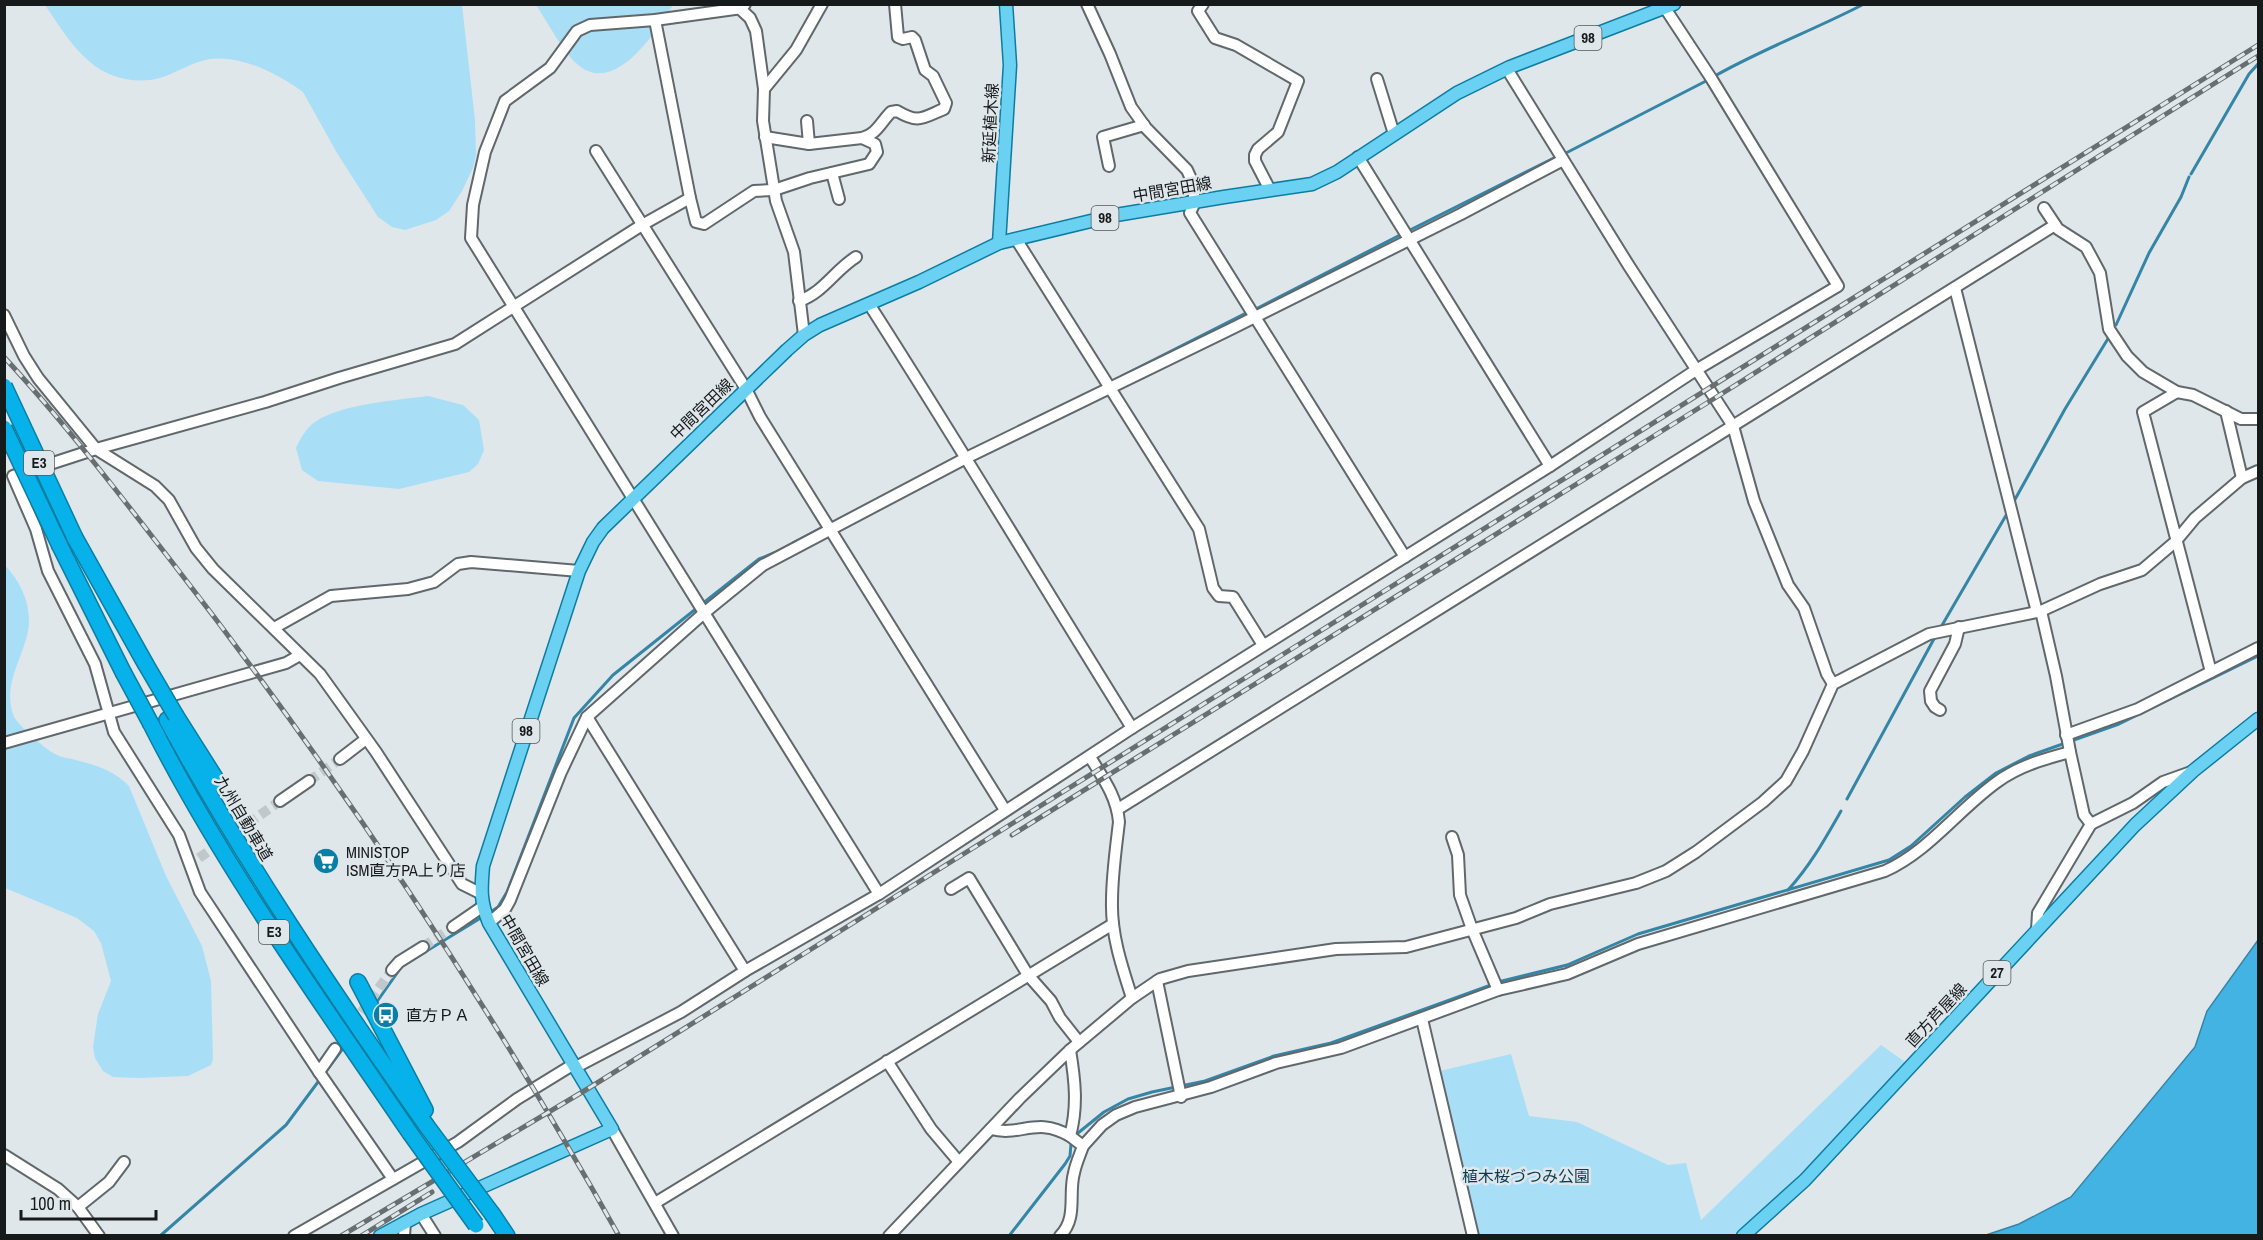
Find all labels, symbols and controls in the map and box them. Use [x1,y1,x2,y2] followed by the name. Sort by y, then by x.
[1574,26,1602,50] road number: 98
[977,82,1003,164] street label: 新延植木線
[1131,171,1213,207] street label: 中間宮田線
[1092,206,1118,230] road number: 98
[665,373,737,445] street label: 中間宮田線
[24,451,54,475] road number: E3
[512,719,540,743] road number: 98
[210,771,278,865] street label: 九州自動車道
[346,841,466,881] place label: MINISTOP ISM直方PA上り店
[311,846,341,876] supermarket icon: MINISTOP ISM直方PA上り店
[495,910,555,990] street label: 中間宮田線
[259,920,289,944] road number: E3
[1984,961,2010,985] road number: 27
[1901,978,1971,1052] street label: 直方芦屋線
[371,1000,401,1030] bus stop icon: 直方ＰＡ
[406,1004,470,1026] place label: 直方ＰＡ
[1462,1165,1590,1187] park label: 植木桜づつみ公園
[21,1183,156,1221] scale bar
[30,1191,71,1216] text: 100 m

